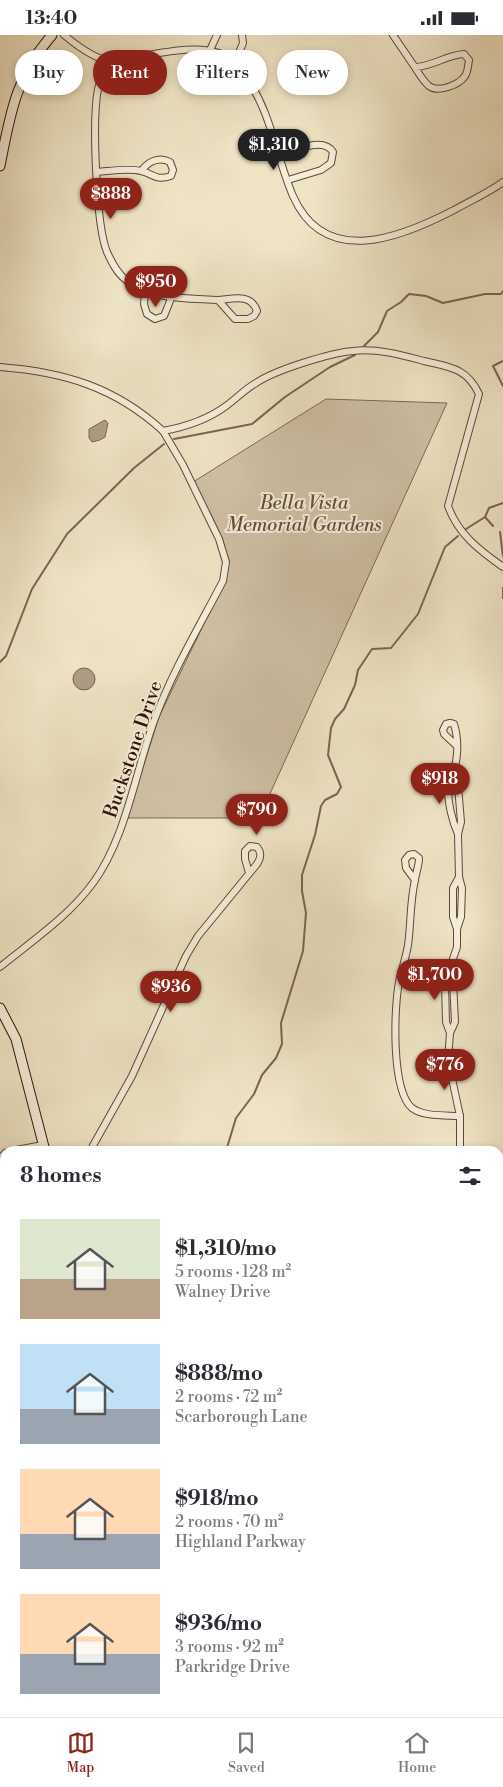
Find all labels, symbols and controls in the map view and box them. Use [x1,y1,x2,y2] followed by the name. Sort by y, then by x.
[25,6,77,30] text: 13:40
[15,50,83,95] chip: Buy
[93,50,167,95] chip: Rent
[177,50,267,95] chip: Filters
[277,50,348,95] chip: New
[233,129,315,171] pin: $1,310
[249,135,299,155] text: $1,310
[81,177,141,220] pin: $888
[91,184,131,204] text: $888
[126,265,186,308] pin: $950
[135,272,177,292] text: $950
[226,491,382,537] park label: Bella Vista Memorial Gardens
[98,678,168,822] street label: Buckstone Drive
[410,763,470,805] pin: $918
[422,769,458,789] text: $918
[227,793,287,836] pin: $790
[237,800,277,820] text: $790
[394,959,476,1001] pin: $1,700
[408,965,462,985] text: $1,700
[141,971,201,1013] pin: $936
[151,977,191,997] text: $936
[415,1049,475,1091] pin: $776
[426,1055,464,1075] text: $776
[456,1162,484,1190] icon: filters
[20,1163,102,1189] text: 8 homes
[175,1236,277,1262] text: $1,310/mo
[60,1239,120,1299] icon: home
[175,1262,291,1282] text: 5 rooms · 128 m²
[175,1282,271,1302] text: Walney Drive
[175,1361,263,1387] text: $888/mo
[60,1364,120,1424] icon: home
[175,1387,282,1407] text: 2 rooms · 72 m²
[175,1407,308,1427] text: Scarborough Lane
[175,1486,259,1512] text: $918/mo
[60,1489,120,1549] icon: home
[175,1512,284,1532] text: 2 rooms · 70 m²
[175,1532,306,1552] text: Highland Parkway
[175,1611,262,1637] text: $936/mo
[60,1614,120,1674] icon: home
[175,1637,284,1657] text: 3 rooms · 92 m²
[175,1657,290,1677] text: Parkridge Drive
[67,1729,95,1777] tab: Map
[228,1729,265,1777] tab: Saved
[398,1729,436,1777] tab: Home

